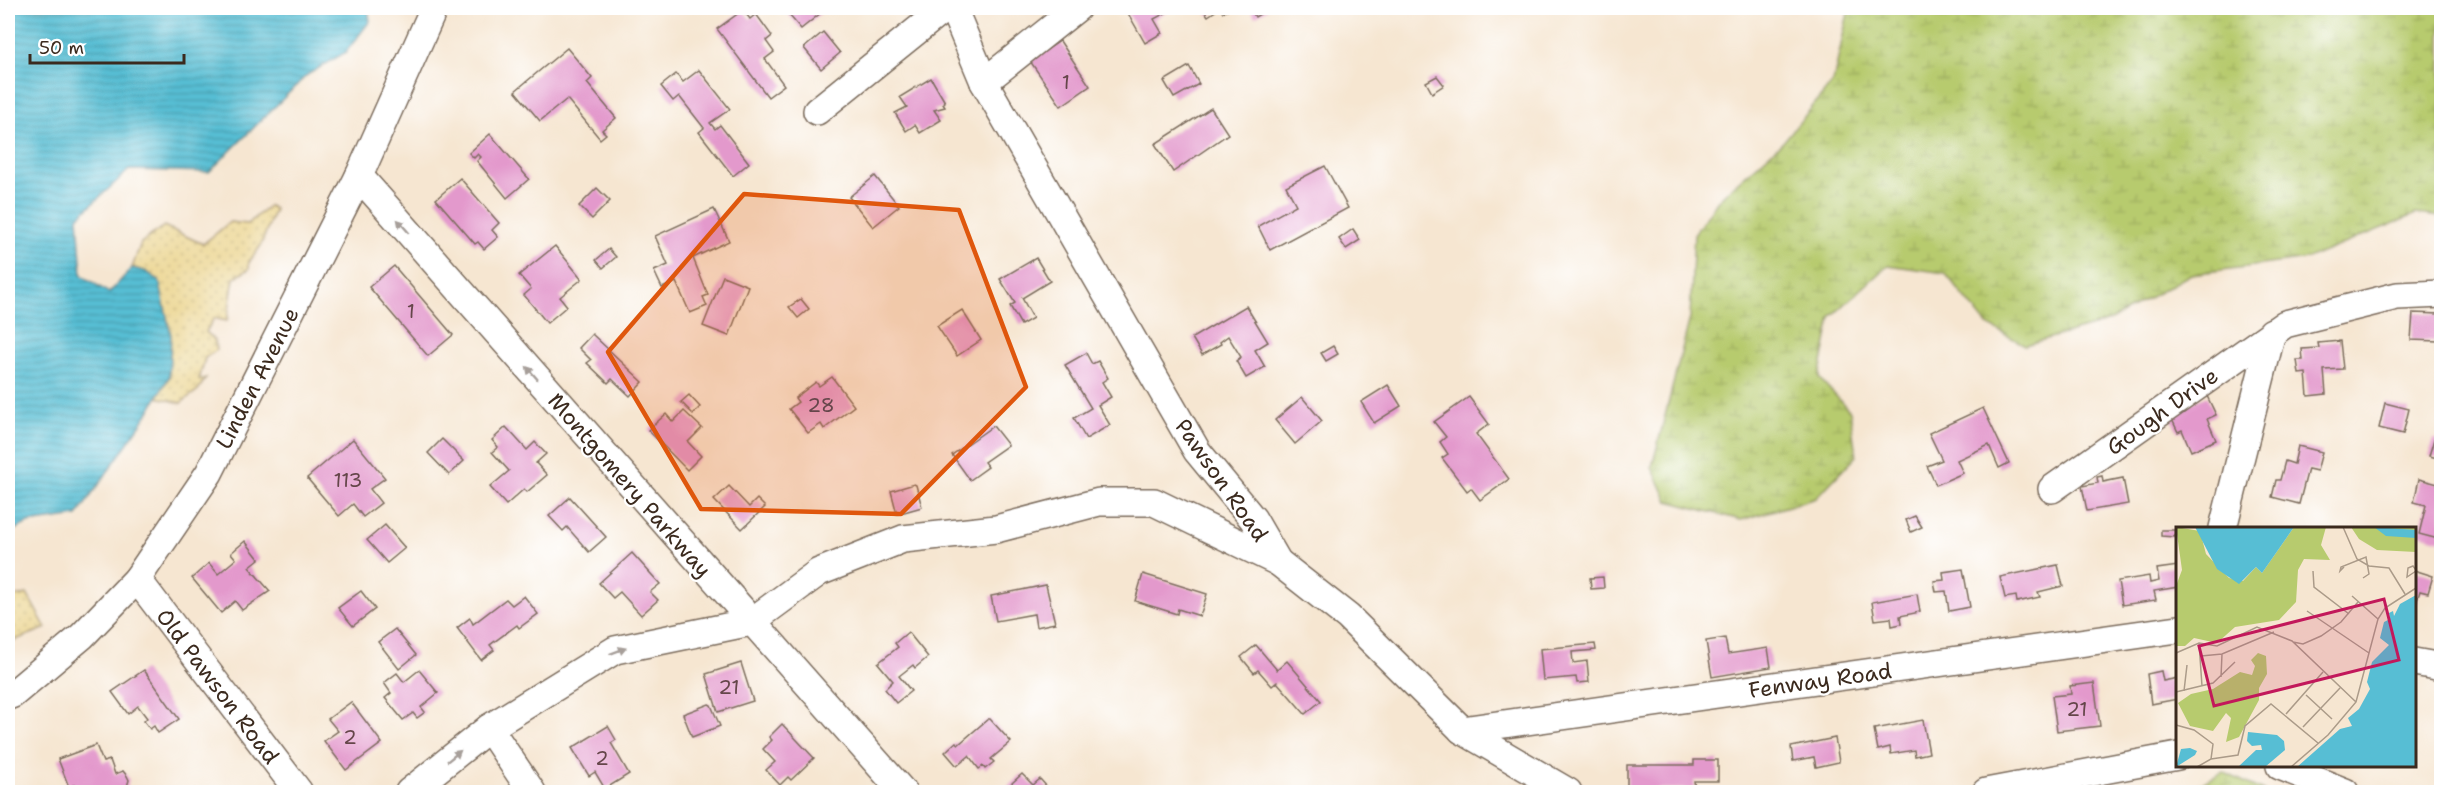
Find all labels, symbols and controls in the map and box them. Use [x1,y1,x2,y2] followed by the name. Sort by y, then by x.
[30,27,184,65] scale bar
[39,36,84,60] text: 50 m
[1062,69,1070,95] house number: 1
[396,219,410,234] one-way arrow
[407,298,415,324] house number: 1
[209,302,306,454] street label: Linden Avenue
[2101,361,2224,462] street label: Gough Drive
[526,366,539,381] one-way arrow
[541,387,718,584] street label: Montgomery Parkway
[807,392,835,418] house number: 28
[1169,413,1275,547] street label: Pawson Road
[333,467,363,493] house number: 113
[2176,527,2416,767] inset map
[150,603,286,770] street label: Old Pawson Road
[609,645,627,655] one-way arrow
[1747,656,1894,705] street label: Fenway Road
[718,674,740,700] house number: 21
[2066,696,2088,722] house number: 21
[343,724,357,750] house number: 2
[595,745,609,771] house number: 2
[447,750,462,762] one-way arrow

